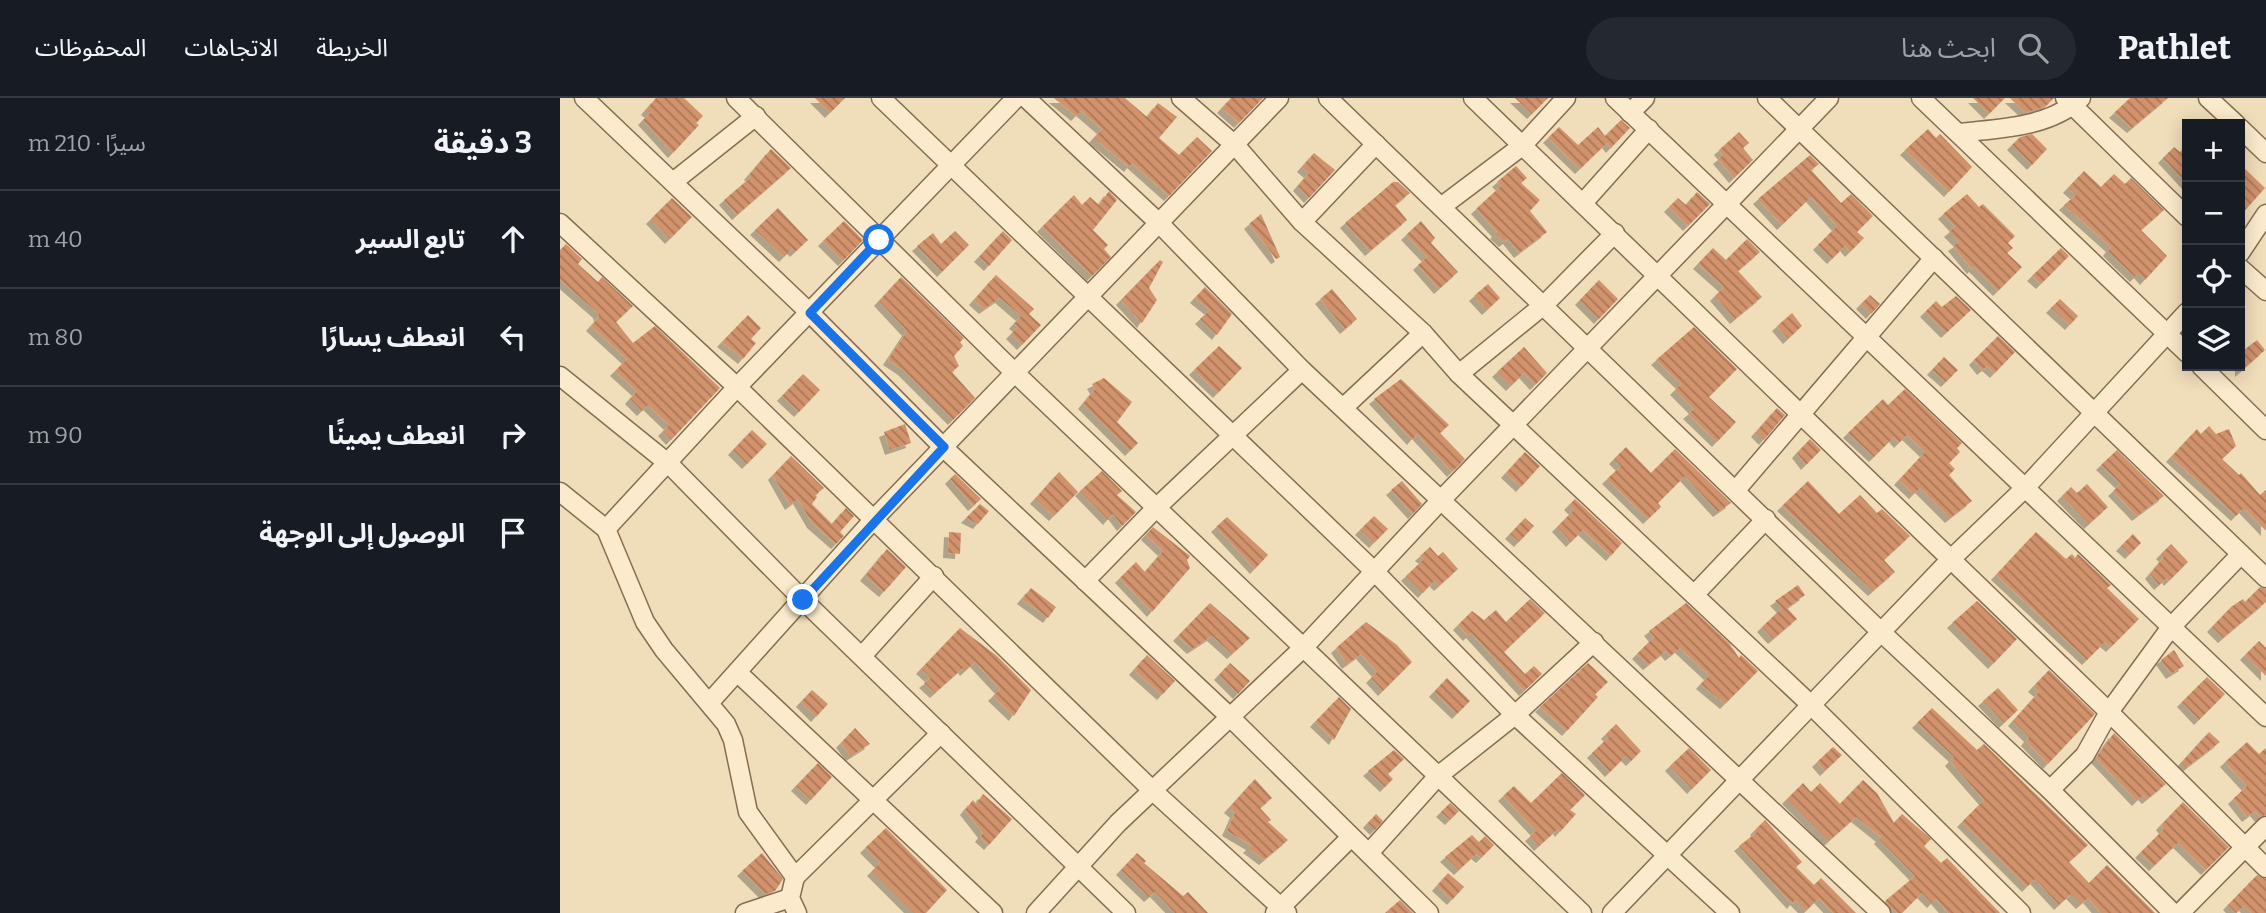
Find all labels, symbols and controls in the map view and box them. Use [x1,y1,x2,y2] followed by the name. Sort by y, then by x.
[1586,17,2076,80] search box
[2118,28,2231,68] text: Pathlet
[2014,29,2052,67] icon: search
[1901,33,1996,64] text: ابحث هنا
[35,34,146,62] text: المحفوظات
[184,34,278,62] text: الاتجاهات
[316,34,388,62] text: الخريطة
[2182,119,2245,371] map controls
[2182,119,2245,182] button: +
[434,125,532,161] text: 3 دقيقة
[28,129,146,157] text: سيرًا · 210 m
[2182,182,2245,245] button: −
[494,220,532,258] icon: ahead
[356,224,465,255] text: تابع السير
[863,224,894,255] route start
[28,225,83,253] text: 40 m
[2182,245,2245,308] button: locate
[2182,308,2245,371] button: layers
[494,318,532,356] icon: left
[321,322,465,353] text: انعطف يسارًا
[28,323,83,351] text: 80 m
[494,416,532,454] icon: right
[327,420,465,451] text: انعطف يمينًا
[28,421,83,449] text: 90 m
[494,514,532,552] icon: arrive
[259,518,465,549] text: الوصول إلى الوجهة
[787,584,818,615] route end

